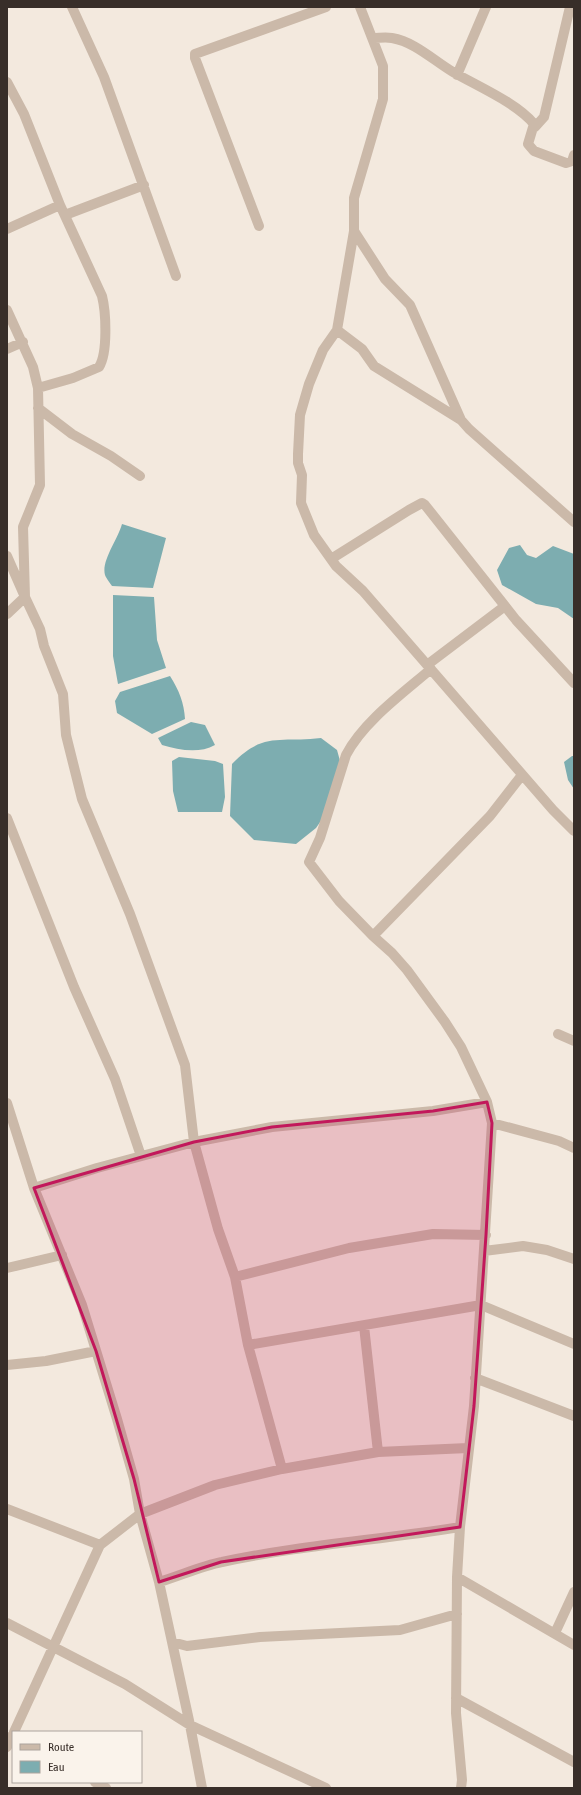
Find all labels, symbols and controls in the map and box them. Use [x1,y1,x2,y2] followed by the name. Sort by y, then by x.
[12,1731,142,1783] legend
[48,1740,74,1754] text: Route
[48,1760,65,1774] text: Eau

